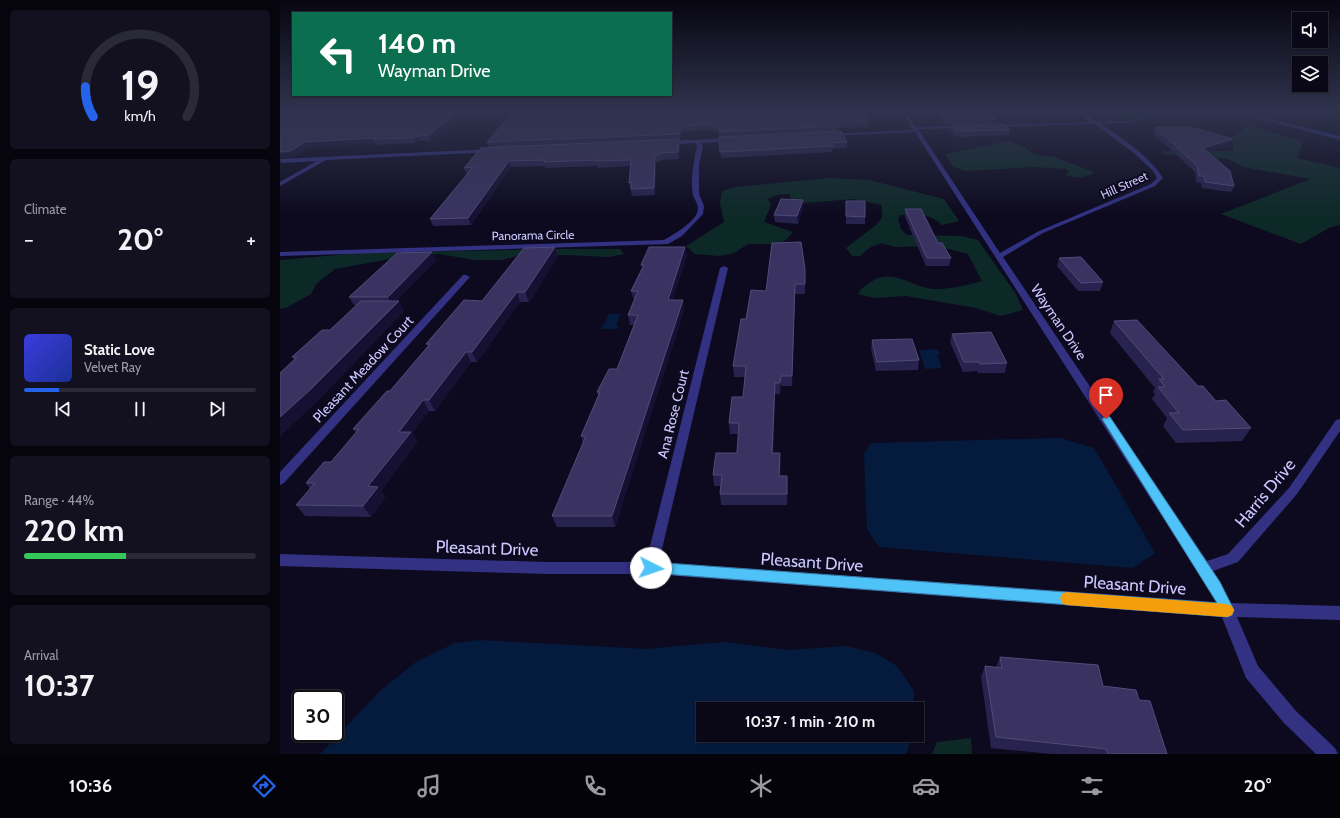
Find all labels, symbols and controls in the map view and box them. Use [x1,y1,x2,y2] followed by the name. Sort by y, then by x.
[1292,12,1328,92] map controls
[1292,12,1328,48] button: sound
[378,26,456,60] text: 140 m
[312,28,364,80] icon: left
[1292,56,1328,92] button: layers
[121,60,159,110] text: 19
[378,60,491,82] text: Wayman Drive
[124,107,156,125] text: km/h
[1098,168,1150,202] street label: Hill Street
[24,201,66,217] text: Climate
[117,221,163,258] text: 20°
[24,226,34,253] text: −
[246,226,256,253] text: +
[492,227,574,243] street label: Panorama Circle
[1027,281,1091,363] street label: Wayman Drive
[309,312,417,426] street label: Pleasant Meadow Court
[84,341,155,359] text: Static Love
[84,359,141,375] text: Velvet Ray
[653,367,693,460] street label: Ana Rose Court
[1089,378,1123,419] pin
[1095,384,1117,406] icon: arrive
[52,398,74,420] icon: previous
[129,398,151,420] icon: pause
[206,398,228,420] icon: next
[1231,454,1300,531] street label: Harris Drive
[24,492,94,508] text: Range · 44%
[24,512,124,549] text: 220 km
[435,536,539,560] street label: Pleasant Drive
[630,547,672,589] position arrow
[760,548,864,576] street label: Pleasant Drive
[1083,571,1187,599] street label: Pleasant Drive
[24,647,59,663] text: Arrival
[24,667,94,704] text: 10:37
[292,690,344,742] speed limit sign: 30
[745,713,875,731] text: 10:37 · 1 min · 210 m
[250,772,278,800] icon: directions
[415,772,443,800] icon: music
[581,772,609,800] icon: phone
[747,772,775,800] icon: climate
[912,772,940,800] icon: car
[1078,772,1106,800] icon: filters
[69,775,112,797] text: 10:36
[1244,775,1271,797] text: 20°

